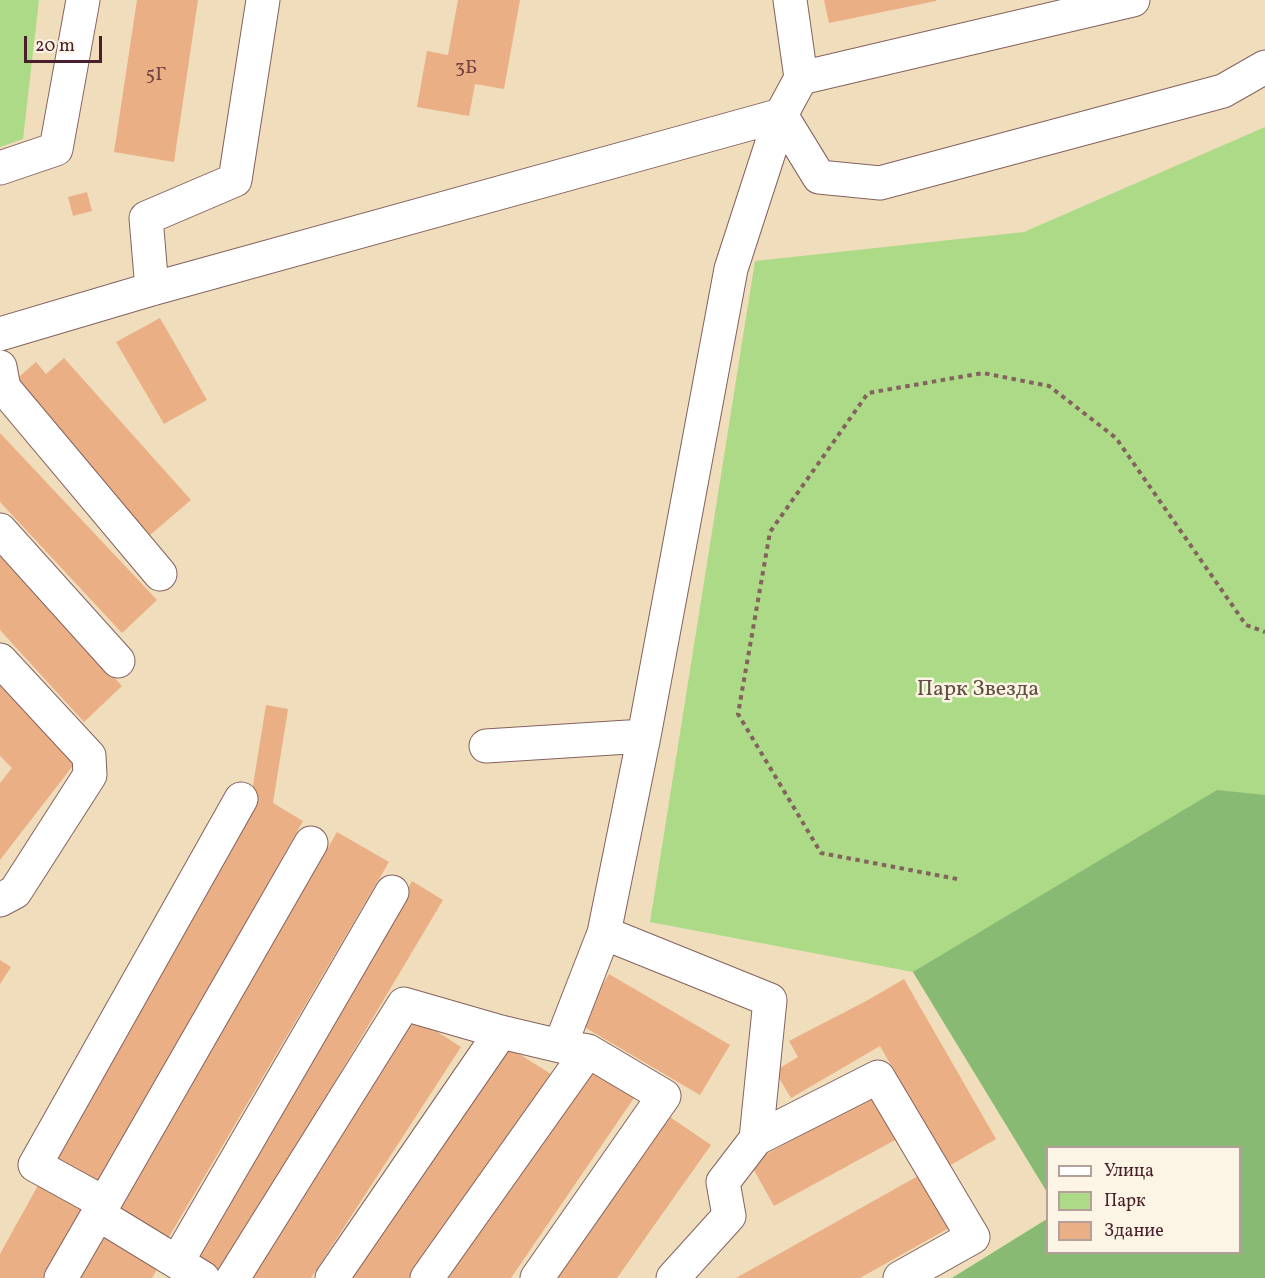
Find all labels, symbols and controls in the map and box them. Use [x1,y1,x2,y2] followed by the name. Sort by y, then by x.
[27,24,105,62] scale bar
[35,34,75,59] text: 20 m
[455,57,477,81] house number: 3Б
[146,64,166,88] house number: 5Г
[917,678,1039,704] park label: Парк Звезда
[1046,1146,1241,1254] legend
[1104,1159,1154,1184] text: Улица
[1104,1189,1146,1214] text: Парк
[1104,1219,1164,1244] text: Здание

